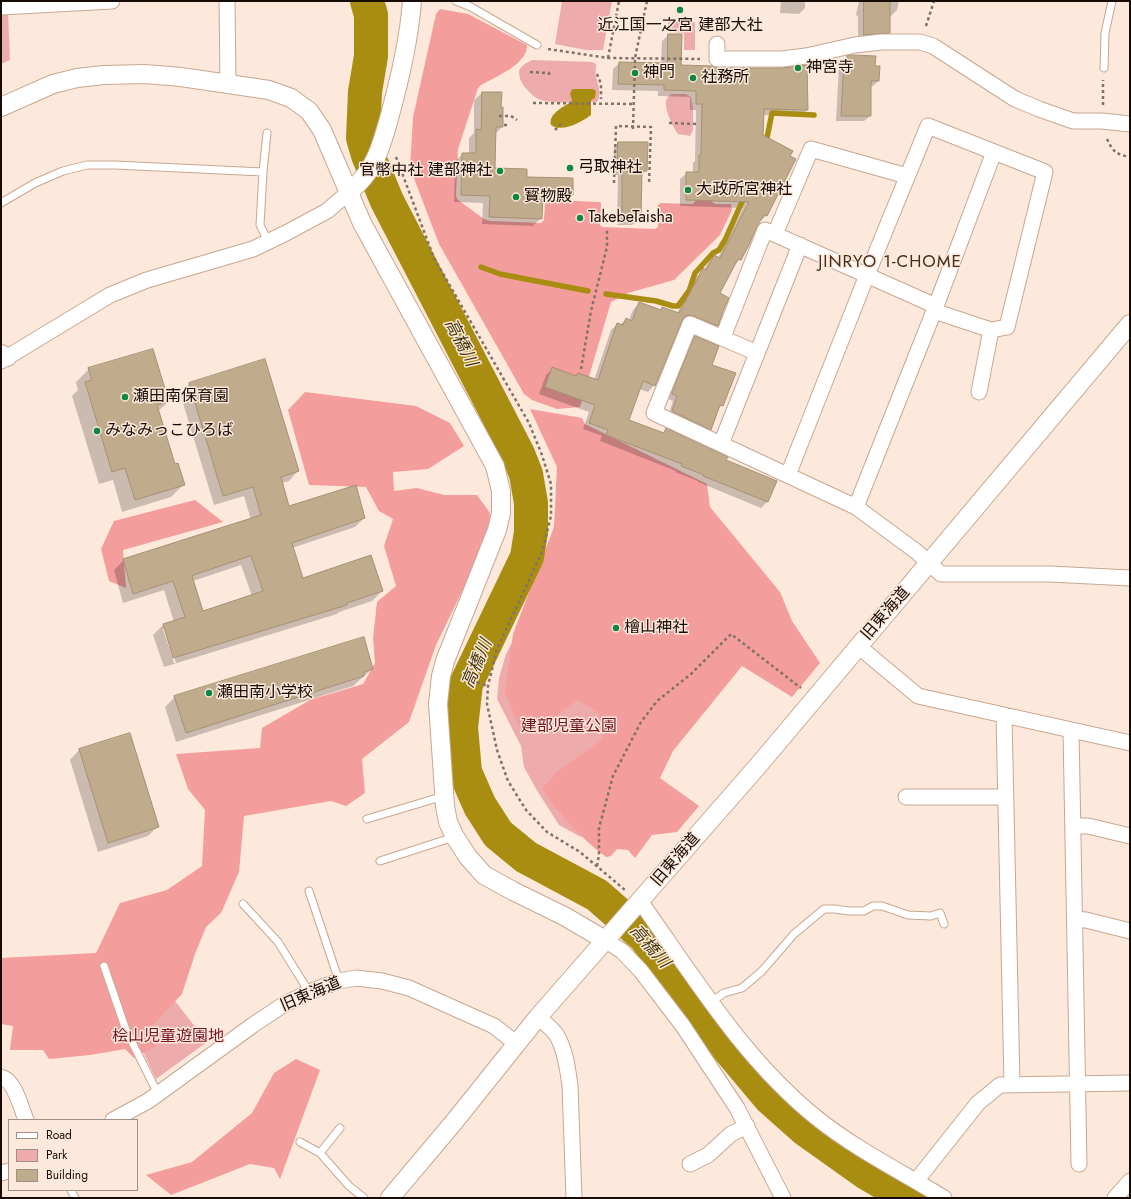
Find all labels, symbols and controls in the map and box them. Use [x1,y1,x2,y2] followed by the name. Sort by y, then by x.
[675,5,685,15] marker: 近江国一之宮 建部大社
[598,16,762,36] place label: 近江国一之宮 建部大社
[806,58,854,78] place label: 神宮寺
[643,63,675,83] place label: 神門
[793,63,803,73] marker: 神宮寺
[630,68,640,78] marker: 神門
[701,68,749,88] place label: 社務所
[688,73,698,83] marker: 社務所
[578,158,642,178] place label: 弓取神社
[359,161,492,181] place label: 官幣中社 建部神社
[565,163,575,173] marker: 弓取神社
[495,166,505,176] marker: 官幣中社 建部神社
[696,180,792,200] place label: 大政所宮神社
[683,185,693,195] marker: 大政所宮神社
[524,187,572,207] place label: 寳物殿
[511,192,521,202] marker: 寳物殿
[588,208,673,228] place label: TakebeTaisha
[575,213,585,223] marker: TakebeTaisha
[818,253,962,273] district label: JINRYO 1-CHOME
[439,316,481,370] water label: 高橋川
[133,387,229,407] place label: 瀬田南保育園
[120,392,130,402] marker: 瀬田南保育園
[105,421,233,441] place label: みなみっこひろば
[92,426,102,436] marker: みなみっこひろば
[858,584,914,644] street label: 旧東海道
[624,618,688,638] place label: 檜山神社
[611,623,621,633] marker: 檜山神社
[459,637,497,691] water label: 高橋川
[217,683,313,703] place label: 瀬田南小学校
[204,688,214,698] marker: 瀬田南小学校
[521,717,617,737] park label: 建部児童公園
[648,830,704,890] street label: 旧東海道
[625,921,673,973] water label: 高橋川
[278,974,344,1016] street label: 旧東海道
[112,1027,224,1047] park label: 桧山児童遊園地
[8,1119,138,1191] legend
[46,1126,72,1144] text: Road
[46,1146,67,1164] text: Park
[46,1166,88,1184] text: Building

